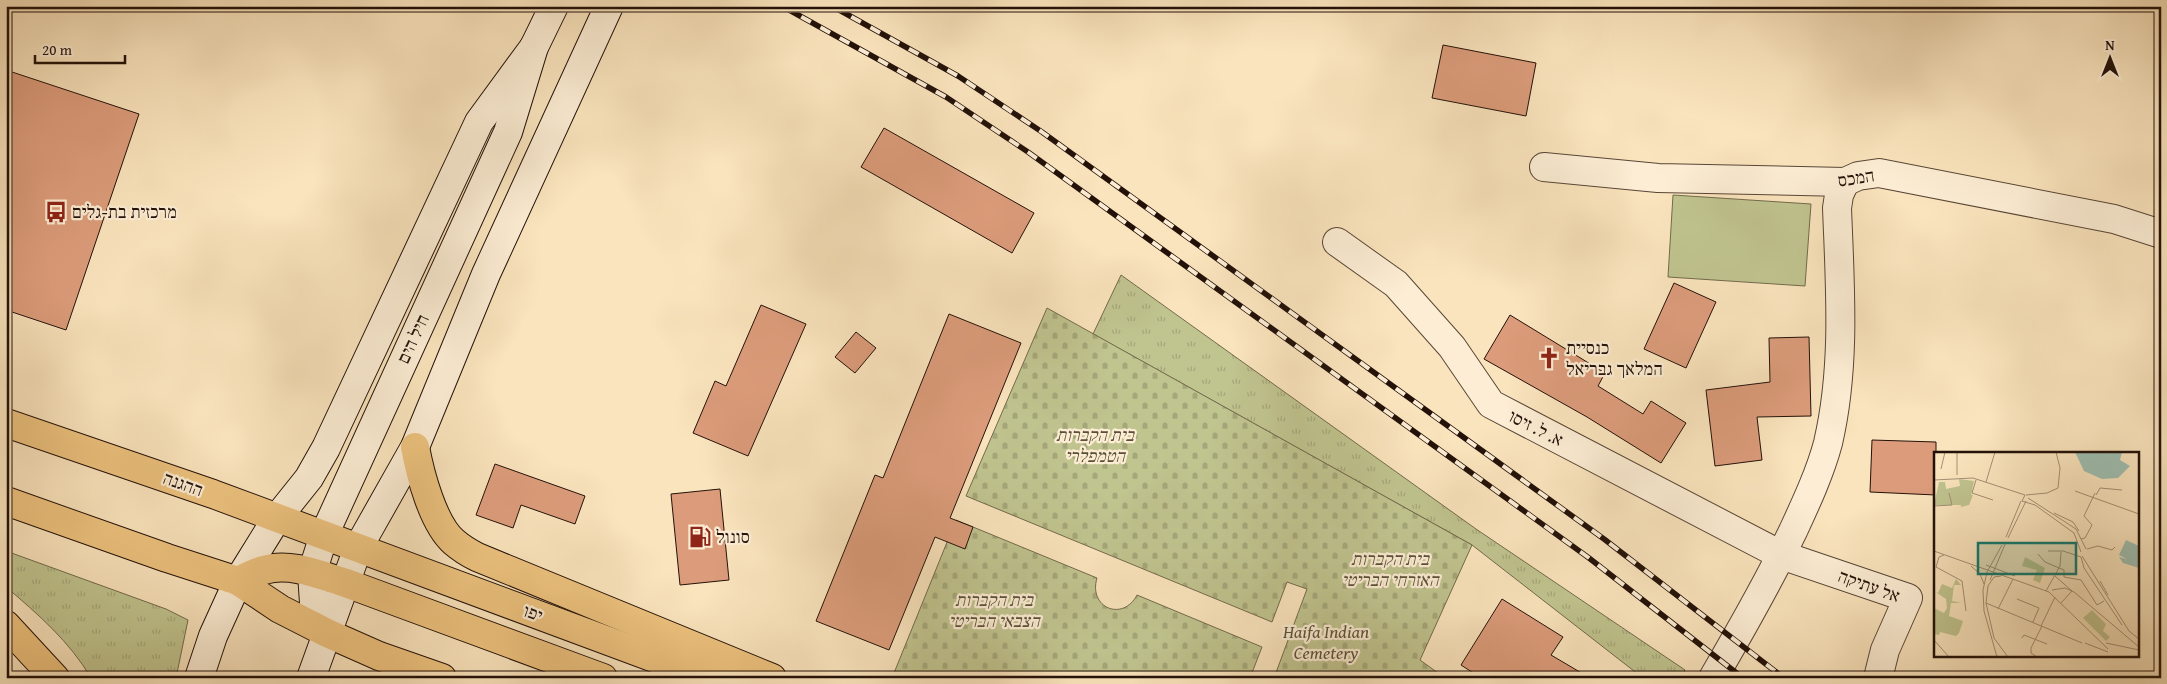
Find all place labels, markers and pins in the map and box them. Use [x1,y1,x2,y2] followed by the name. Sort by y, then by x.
[72,198,177,225] place label: מרכזית בת-גלים
[43,199,69,225] bus stop icon: מרכזית בת-גלים
[1566,334,1663,382] place label: כנסיית המלאך גבריאל
[1536,345,1562,371] church icon: כנסיית המלאך גבריאל
[716,523,750,550] place label: סונול
[687,524,713,550] fuel station icon: סונול

